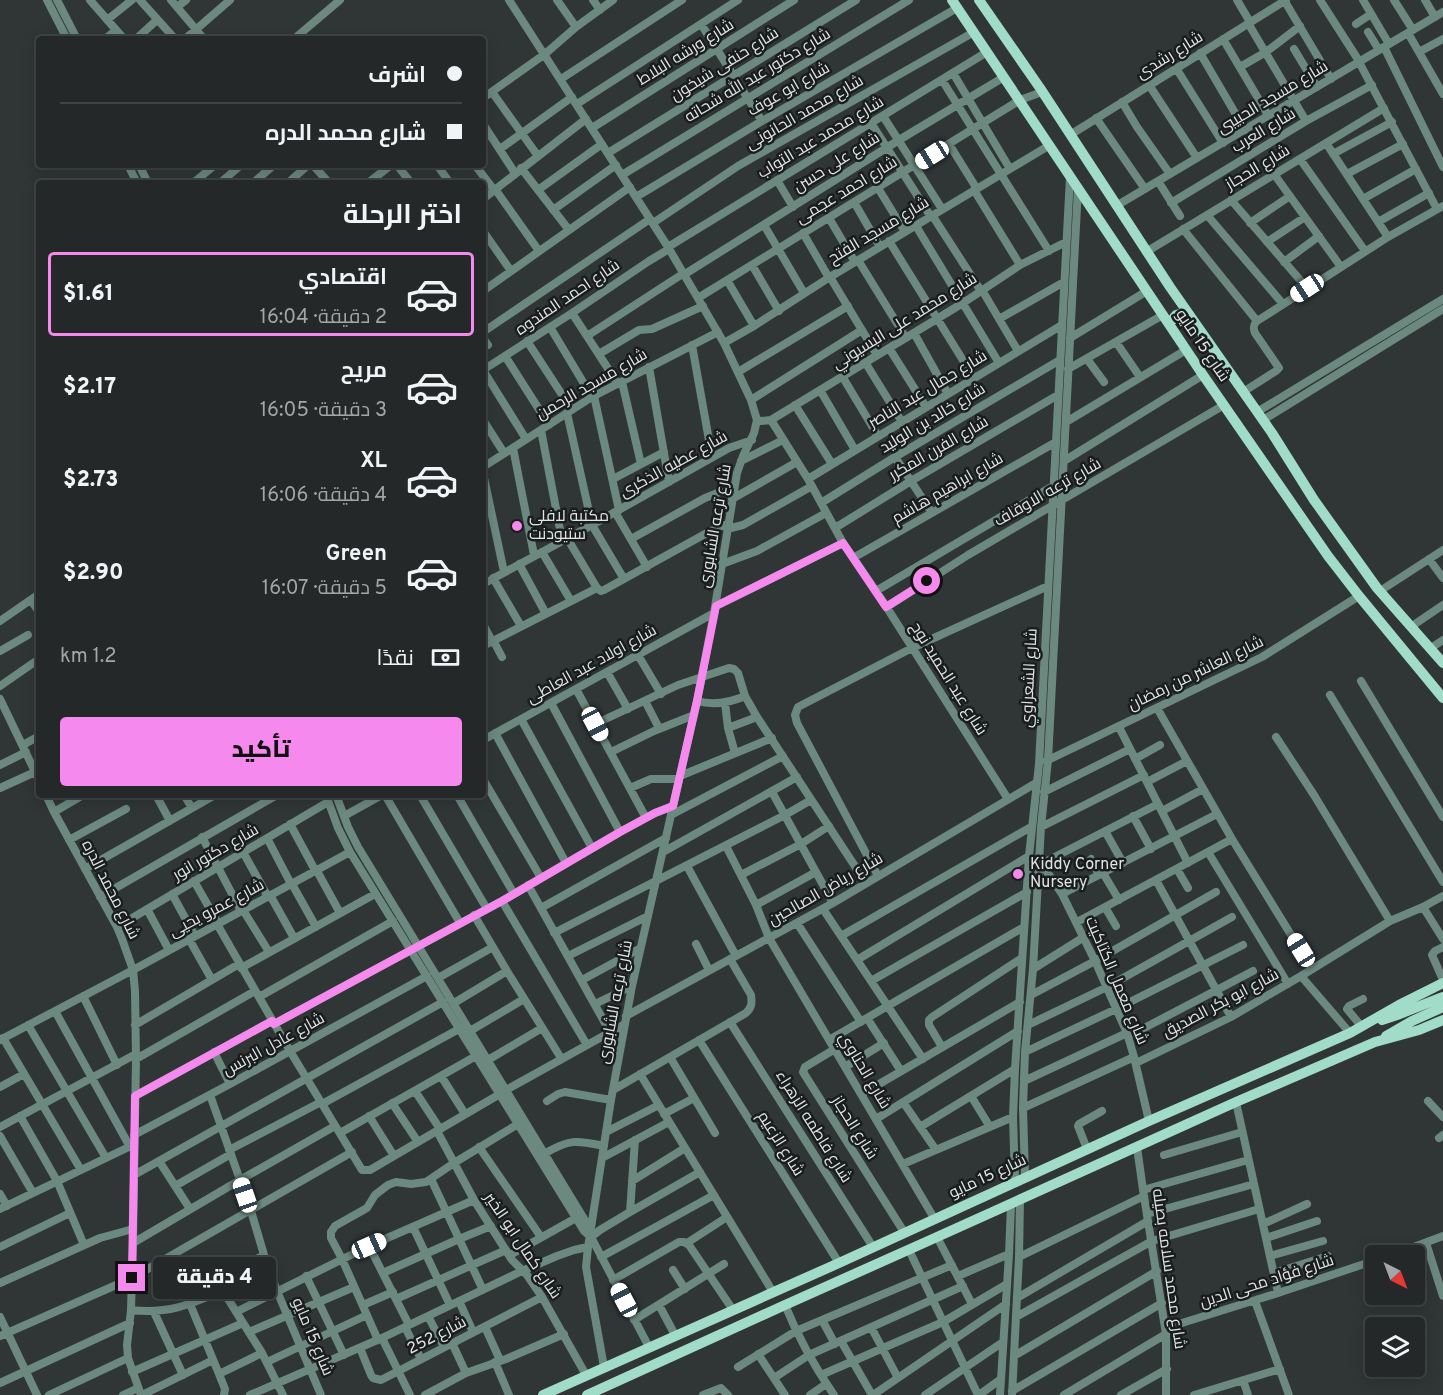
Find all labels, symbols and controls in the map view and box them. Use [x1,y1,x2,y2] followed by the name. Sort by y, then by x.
[634,15,738,91] street label: شارع ورشه البلاط
[680,23,835,128] street label: شارع دكتور عبد الله شحاته
[667,24,783,106] street label: شارع حنفى شيخون
[1133,28,1207,84] street label: شارع رشدى
[1214,57,1332,139] street label: شارع مسجد الحبيبى
[744,58,834,122] street label: شارع ابو عوف
[368,63,426,90] text: اشرف
[742,71,868,155] street label: شارع محمد الحانونى
[754,92,888,184] street label: شارع محمد عبد التواب
[1228,104,1300,158] street label: شارع العرب
[265,121,426,148] text: شارع محمد الدره
[790,128,884,198] street label: شارع على حسن
[912,138,952,172] car
[1221,141,1294,196] street label: شارع الحجاز
[793,153,901,229] street label: شارع احمد عجمى
[825,193,933,269] street label: شارع مسجد الفتح
[343,199,462,233] text: اختر الرحلة
[512,256,624,340] street label: شارع احمد المندوه
[298,265,387,292] text: اقتصادي
[405,267,459,321] icon: car
[829,269,982,377] street label: شارع محمد على البسيوني
[1287,271,1327,305] car
[63,281,114,308] text: $1.61
[259,305,387,331] text: 2 دقيقة · 16:04
[1171,306,1233,386] street label: شارع 15 مايو
[533,345,651,425] street label: شارع مسجد الرحمن
[864,347,991,434] street label: شارع جمال عبد الناصر
[341,358,387,385] text: مريح
[405,360,459,414] icon: car
[63,374,116,401] text: $2.17
[876,380,990,458] street label: شارع خالد بن الوليد
[260,398,387,424] text: 3 دقيقة · 16:05
[885,412,992,486] street label: شارع الفرن المكرر
[617,427,731,503] street label: شارع عطيه الذكرى
[360,448,387,475] text: XL
[889,449,1007,529] street label: شارع ابراهيم هاشم
[405,453,459,507] icon: car
[991,454,1105,532] street label: شارع ترعه الاوقاف
[695,462,737,590] street label: شارع ترعه الشابورى
[63,467,118,494] text: $2.73
[260,483,387,509] text: 4 دقيقة · 16:06
[529,507,609,545] place label: مكتبة لافلى ستيودنت
[510,519,524,533] marker: مكتبة لافلى ستيودنت
[325,541,387,568] text: Green
[405,546,459,600] icon: car
[63,560,124,587] text: $2.90
[913,567,940,594] route start
[262,576,387,602] text: 5 دقيقة · 16:07
[905,618,991,740] street label: شارع عبد الحميد نوح
[523,621,661,709] street label: شارع اولاد عبد العاطى
[1017,628,1045,728] street label: شارع الشعراوي
[1125,632,1267,716] street label: شارع العاشر من رمضان
[429,641,462,674] icon: cash
[60,644,117,670] text: 1.2 km
[376,646,414,673] text: نقدًا
[579,704,611,744] car
[60,717,462,786] button: تأكيد
[168,820,263,886] street label: شارع دكتور انور
[76,837,144,943] street label: شارع محمد الدره
[765,849,887,931] street label: شارع رياض الصالحين
[1030,855,1125,893] place label: Kiddy Corner Nursery
[1011,867,1025,881] marker: Kiddy Corner Nursery
[166,876,268,942] street label: شارع عمرو يحيى
[1080,914,1152,1048] street label: شارع معمل الكتاكيت
[1284,930,1318,970] car
[594,938,638,1066] street label: شارع ترعه الشابورى
[1159,965,1283,1043] street label: شارع ابو بكر الصديق
[220,1009,328,1081] street label: شارع عادل البرنس
[832,1029,895,1114] street label: شارع الحناوي
[770,1067,856,1187] street label: شارع فاطمه الزهراء
[826,1091,881,1164] street label: شارع الحجاز
[752,1108,808,1180] street label: شارع الزعيم
[946,1150,1030,1204] street label: شارع 15 مايو
[231,1175,259,1215] car
[1147,1187,1189,1351] street label: شارع محمد سلامه بصيله
[478,1188,565,1303] street label: شارع كمال ابو الخير
[349,1230,389,1262] car
[1365,1245,1425,1305] north arrow
[1365,1245,1425,1377] map controls
[1197,1251,1337,1313] street label: شارع فؤاد محى الدين
[153,1257,276,1299] callout: 4 دقيقة
[118,1264,145,1291] route end
[176,1265,253,1291] text: 4 دقيقة
[608,1280,640,1320] car
[287,1295,337,1379] street label: شارع 15 مايو
[404,1313,470,1359] street label: شارع 252
[1365,1317,1425,1377] button: layers

